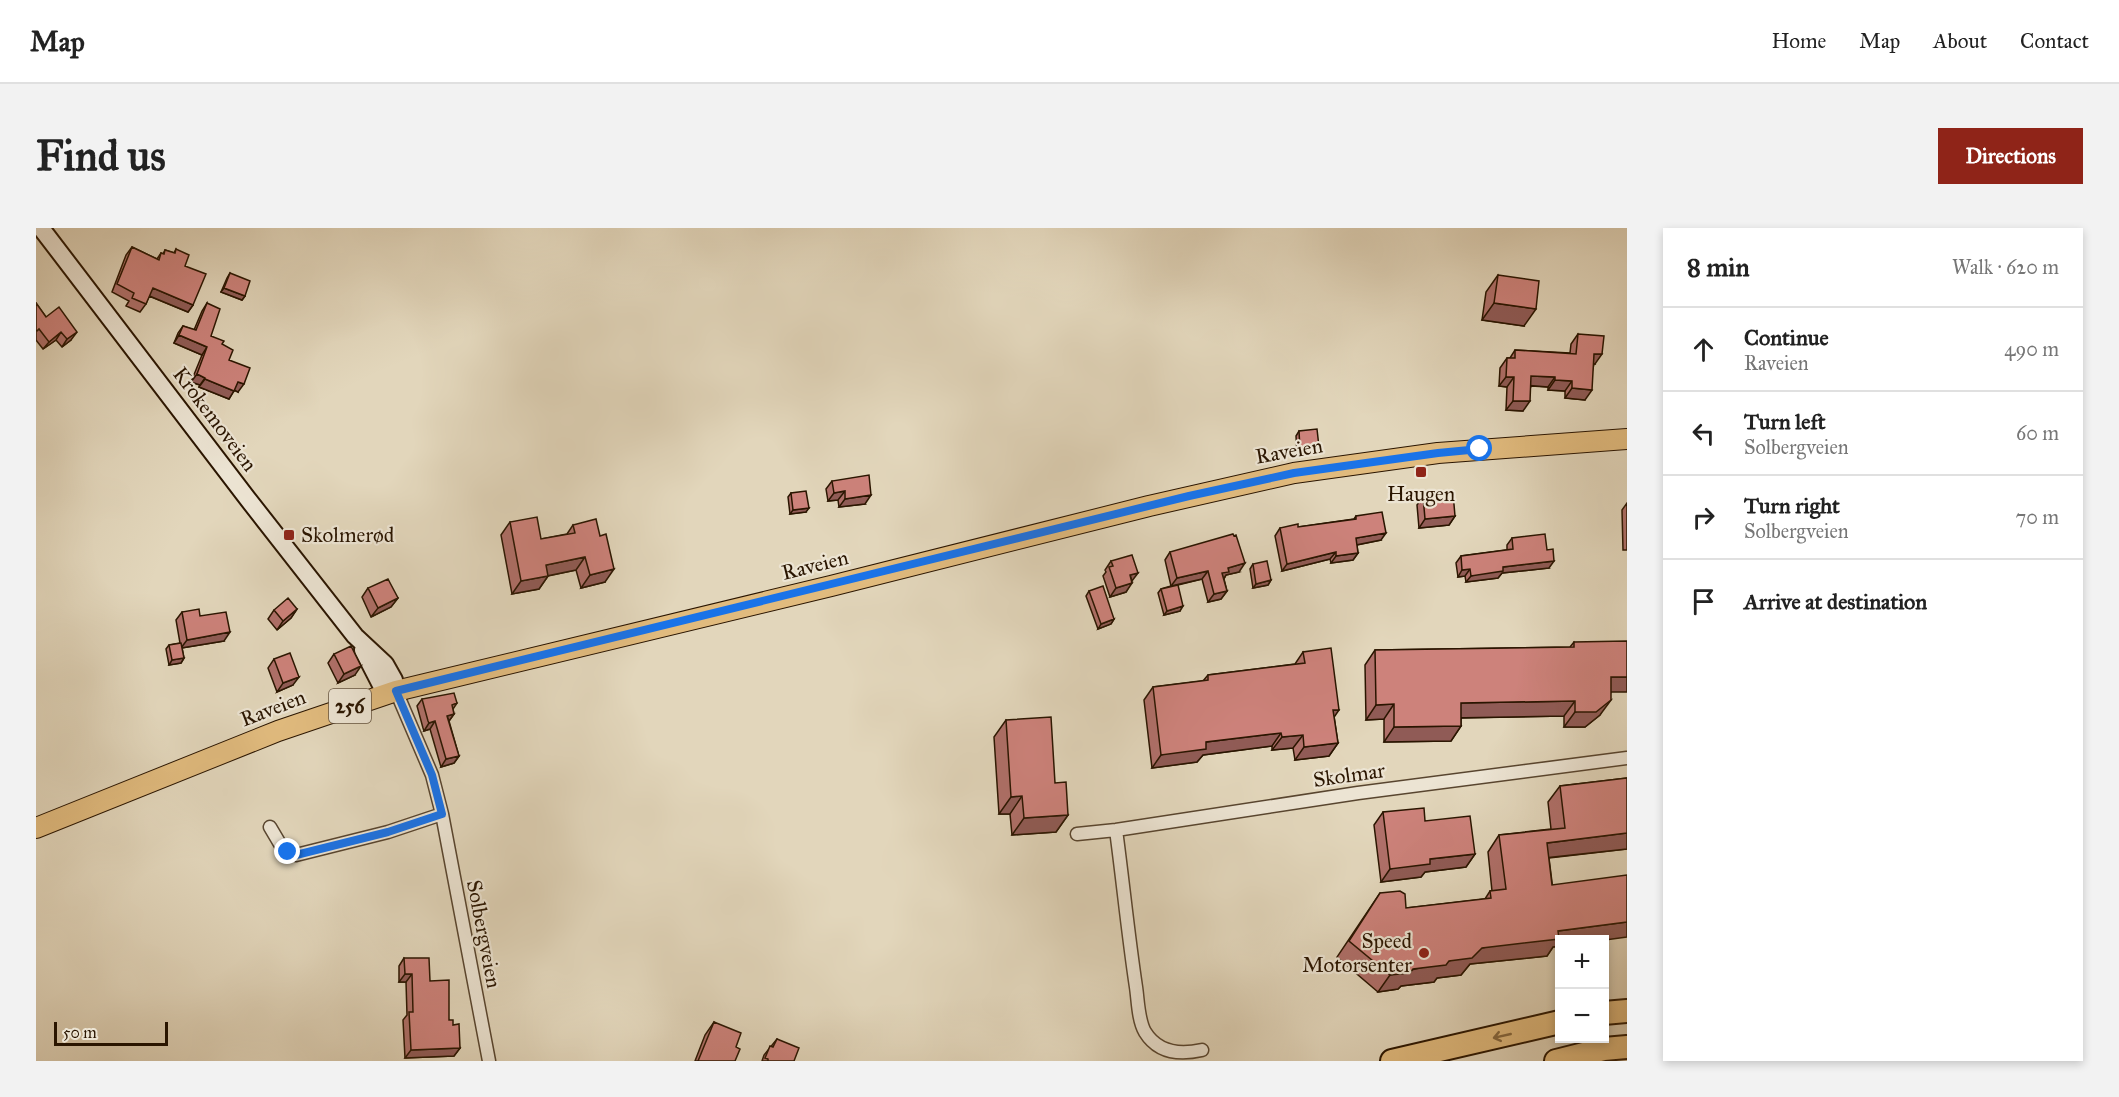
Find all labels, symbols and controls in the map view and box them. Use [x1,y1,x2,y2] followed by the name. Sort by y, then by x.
[30,24,85,59] text: Map
[1771,28,1826,54] text: Home
[1859,28,1900,54] text: Map
[1933,28,1987,54] text: About
[2020,28,2089,54] text: Contact
[1938,128,2083,184] button: Directions
[36,130,166,182] text: Find us
[1687,251,1750,283] text: 8 min
[1952,255,2059,279] text: Walk · 620 m
[1744,324,1829,351] text: Continue
[1687,333,1720,366] icon: ahead
[2004,337,2059,361] text: 490 m
[1744,351,1809,375] text: Raveien
[167,362,263,476] street label: Krokemoveien
[1744,408,1826,435] text: Turn left
[1687,417,1720,450] icon: left
[2016,421,2059,445] text: 60 m
[1253,432,1325,470] street label: Raveien
[1466,435,1492,461] route start
[1744,435,1849,459] text: Solbergveien
[1414,465,1428,479] marker: Haugen
[1387,481,1455,507] place label: Haugen
[1744,492,1840,519] text: Turn right
[1687,501,1720,534] icon: right
[2016,505,2059,529] text: 70 m
[1744,519,1849,543] text: Solbergveien
[301,522,395,548] place label: Skolmerød
[282,528,296,542] marker: Skolmerød
[779,544,851,586] street label: Raveien
[1687,585,1720,618] icon: arrive
[1744,588,1927,615] text: Arrive at destination
[237,684,309,732] street label: Raveien
[329,689,371,723] road number: 256
[1311,757,1387,793] street label: Skolmar
[274,838,300,864] route end
[461,878,507,990] street label: Solbergveien
[1302,928,1412,978] place label: Speed Motorsenter
[1555,935,1609,1043] map controls
[1555,935,1609,989] button: +
[1417,946,1431,960] marker: Speed Motorsenter
[1555,989,1609,1043] button: −
[54,1019,168,1046] scale bar
[63,1023,97,1042] text: 50 m
[1493,1030,1512,1042] one-way arrow

